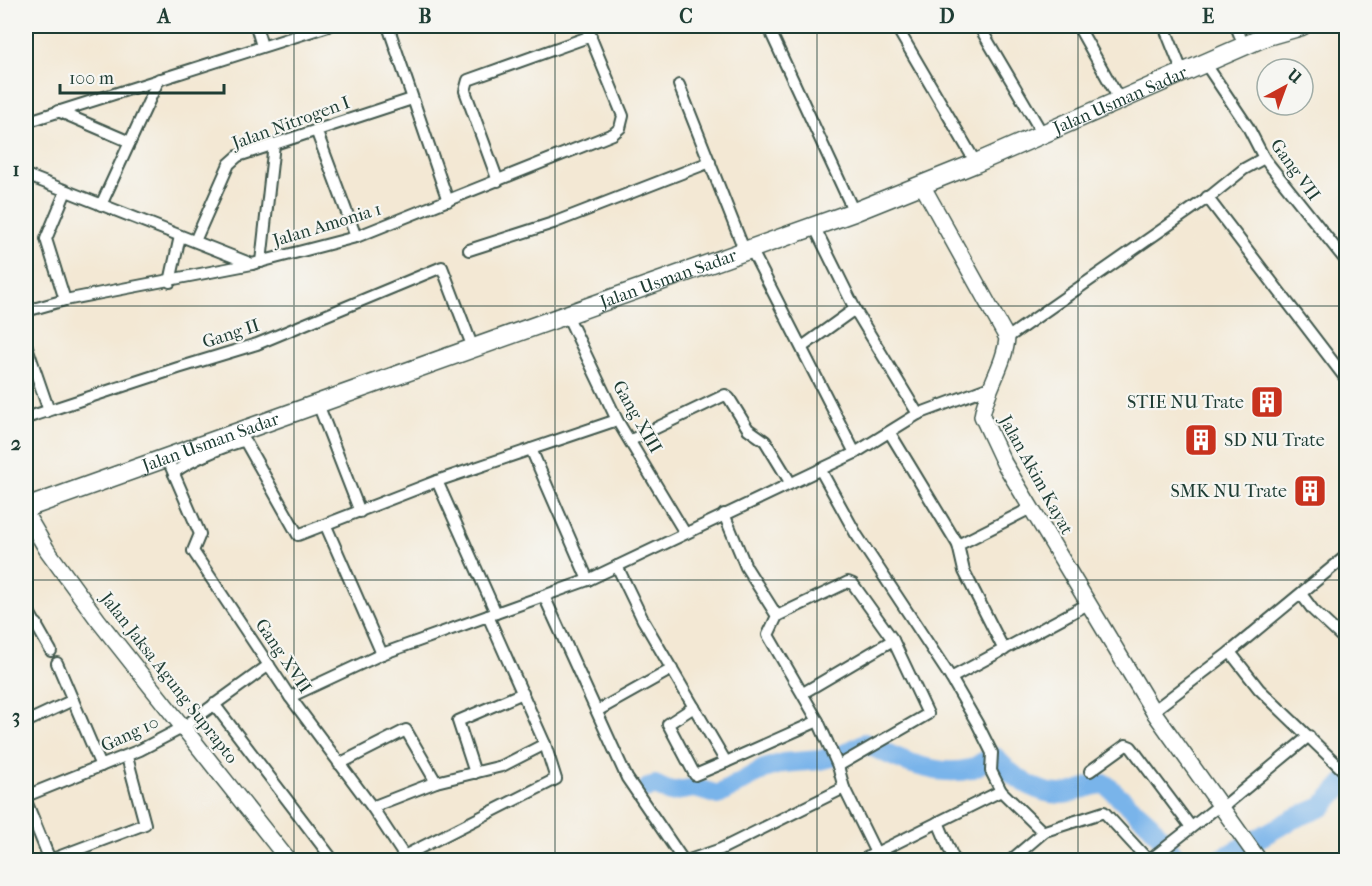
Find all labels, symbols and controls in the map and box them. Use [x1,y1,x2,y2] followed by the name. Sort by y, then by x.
[156,5,172,28] text: A
[418,5,432,28] text: B
[679,5,693,28] text: C
[939,5,955,28] text: D
[1202,5,1214,28] text: E
[60,57,224,95] scale bar
[1255,57,1315,117] north arrow
[1048,62,1191,139] street label: Jalan Usman Sadar
[1283,64,1306,88] text: U
[69,68,114,89] text: 100 m
[227,92,353,155] street label: Jalan Nitrogen I
[1266,135,1324,205] street label: Gang VII
[12,158,20,181] text: 1
[268,199,384,252] street label: Jalan Amonia 1
[595,244,740,313] street label: Jalan Usman Sadar
[200,315,262,353] street label: Gang II
[608,377,666,457] street label: Gang XIII
[1249,384,1285,420] building icon: STIE NU Trate
[1127,392,1244,413] place label: STIE NU Trate
[137,408,282,477] street label: Jalan Usman Sadar
[994,410,1078,539] street label: Jalan Akim Kayat
[1183,422,1219,458] building icon: SD NU Trate
[1224,430,1325,451] place label: SD NU Trate
[11,432,21,455] text: 2
[1292,473,1328,509] building icon: SMK NU Trate
[1171,481,1287,502] place label: SMK NU Trate
[94,587,242,768] street label: Jalan Jaksa Agung Suprapto
[251,615,315,697] street label: Gang XVII
[12,705,20,728] text: 3
[98,712,162,756] street label: Gang 10

